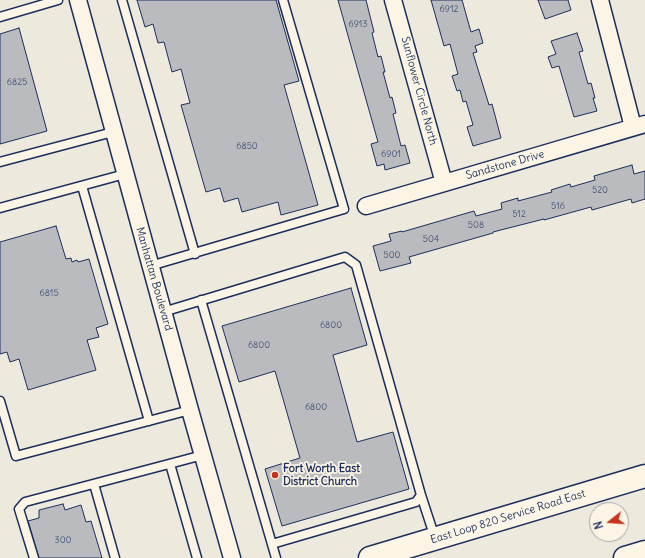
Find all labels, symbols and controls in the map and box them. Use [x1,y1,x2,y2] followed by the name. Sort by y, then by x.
[440,4,458,14] house number: 6912
[348,19,368,29] house number: 6913
[398,35,440,147] street label: Sunflower Circle North
[7,77,27,87] house number: 6825
[236,141,258,151] house number: 6850
[464,147,546,183] street label: Sandstone Drive
[381,149,401,159] house number: 6901
[592,185,608,195] house number: 520
[551,201,565,211] house number: 516
[512,209,526,219] house number: 512
[468,220,484,230] house number: 508
[133,226,175,332] street label: Manhattan Boulevard
[423,234,439,244] house number: 504
[383,250,401,260] house number: 500
[39,288,59,298] house number: 6815
[320,320,342,330] house number: 6800
[248,340,270,350] house number: 6800
[305,402,327,412] house number: 6800
[283,462,360,488] place label: Fort Worth East District Church
[270,470,280,480] marker: Fort Worth East District Church
[429,487,587,547] street label: East Loop 820 Service Road East
[589,502,629,542] north arrow
[591,520,606,531] text: N
[55,535,71,545] house number: 300

